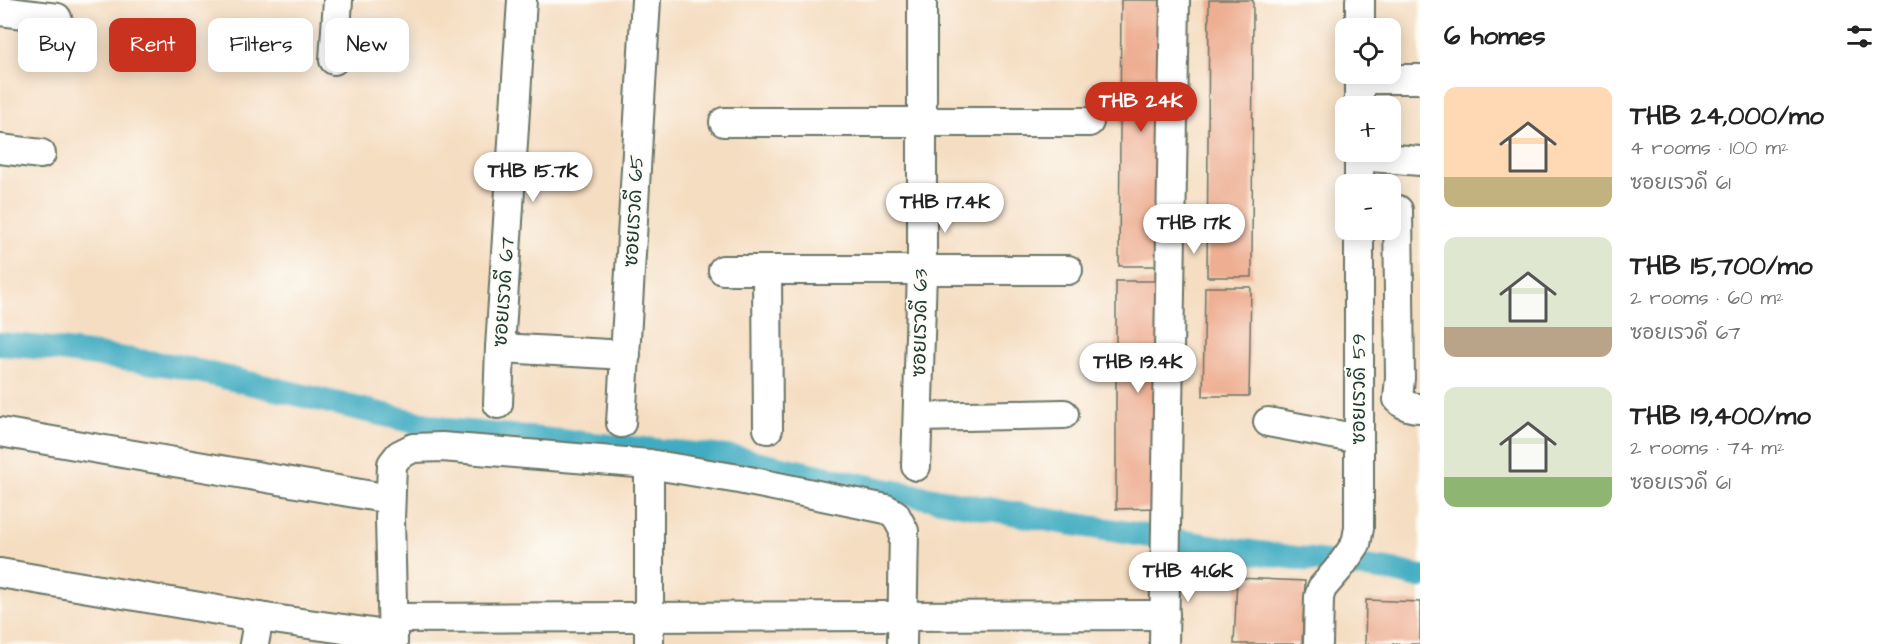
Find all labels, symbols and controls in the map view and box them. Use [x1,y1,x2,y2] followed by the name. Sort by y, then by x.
[18,18,97,72] chip: Buy
[109,18,196,72] chip: Rent
[208,18,313,72] chip: Filters
[325,18,409,72] chip: New
[1335,18,1401,240] map controls
[1335,18,1401,84] button: locate
[1444,18,1546,54] text: 6 homes
[1843,20,1876,53] icon: filters
[1086,82,1196,133] pin: THB 24K
[1099,87,1183,115] text: THB 24K
[1335,96,1401,162] button: +
[1630,98,1824,134] text: THB 24,000/mo
[1492,111,1564,183] icon: home
[1630,134,1788,162] text: 4 rooms · 100 m²
[464,152,602,203] pin: THB 15.7K
[617,154,651,268] street label: ซอยเรวดี 65
[488,157,578,185] text: THB 15.7K
[1630,169,1731,197] text: ซอยเรวดี 61
[1335,174,1401,240] button: −
[876,183,1014,234] pin: THB 17.4K
[900,188,990,216] text: THB 17.4K
[1139,204,1249,255] pin: THB 17K
[1157,209,1231,237] text: THB 17K
[486,236,522,348] street label: ซอยเรวดี 67
[1630,248,1813,284] text: THB 15,700/mo
[1492,261,1564,333] icon: home
[905,269,935,377] street label: ซอยเรวดี 63
[1630,284,1784,312] text: 2 rooms · 60 m²
[1630,319,1741,347] text: ซอยเรวดี 67
[1345,333,1373,445] street label: ซอยเรวดี 59
[1069,343,1207,394] pin: THB 19.4K
[1093,348,1183,376] text: THB 19.4K
[1630,398,1811,434] text: THB 19,400/mo
[1492,411,1564,483] icon: home
[1630,434,1784,462] text: 2 rooms · 74 m²
[1630,469,1731,497] text: ซอยเรวดี 61
[1119,552,1257,603] pin: THB 41.6K
[1143,557,1233,585] text: THB 41.6K

